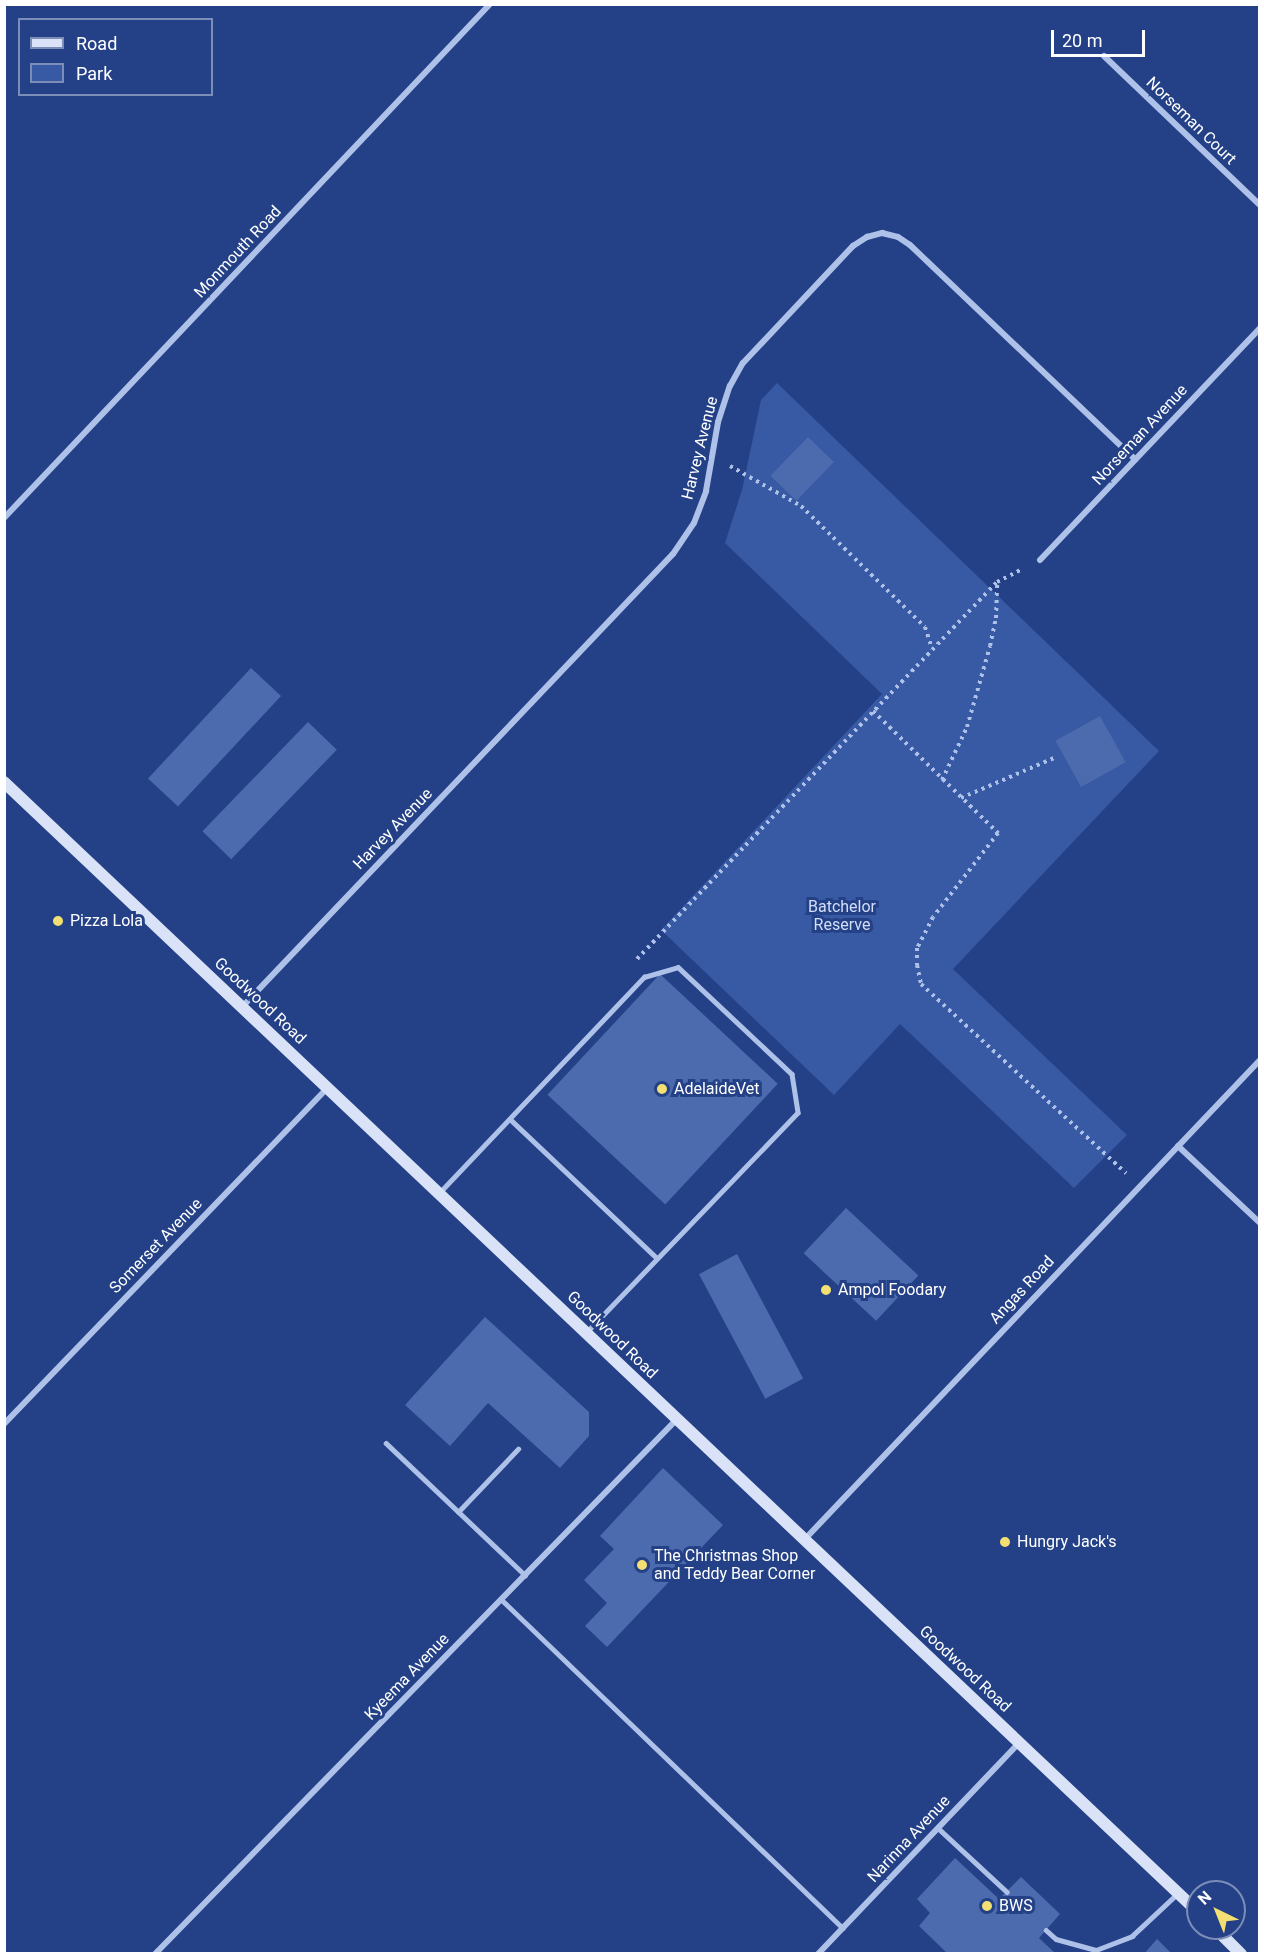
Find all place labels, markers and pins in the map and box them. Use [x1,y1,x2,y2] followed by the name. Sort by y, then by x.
[70,911,143,931] place label: Pizza Lola
[51,914,65,928] marker: Pizza Lola
[674,1079,760,1099] place label: AdelaideVet
[655,1082,669,1096] marker: AdelaideVet
[838,1280,946,1300] place label: Ampol Foodary
[819,1283,833,1297] marker: Ampol Foodary
[1017,1532,1117,1552] place label: Hungry Jack's
[998,1535,1012,1549] marker: Hungry Jack's
[654,1546,816,1584] place label: The Christmas Shop and Teddy Bear Corner
[635,1558,649,1572] marker: The Christmas Shop and Teddy Bear Corner
[999,1896,1033,1916] place label: BWS
[980,1899,994,1913] marker: BWS

